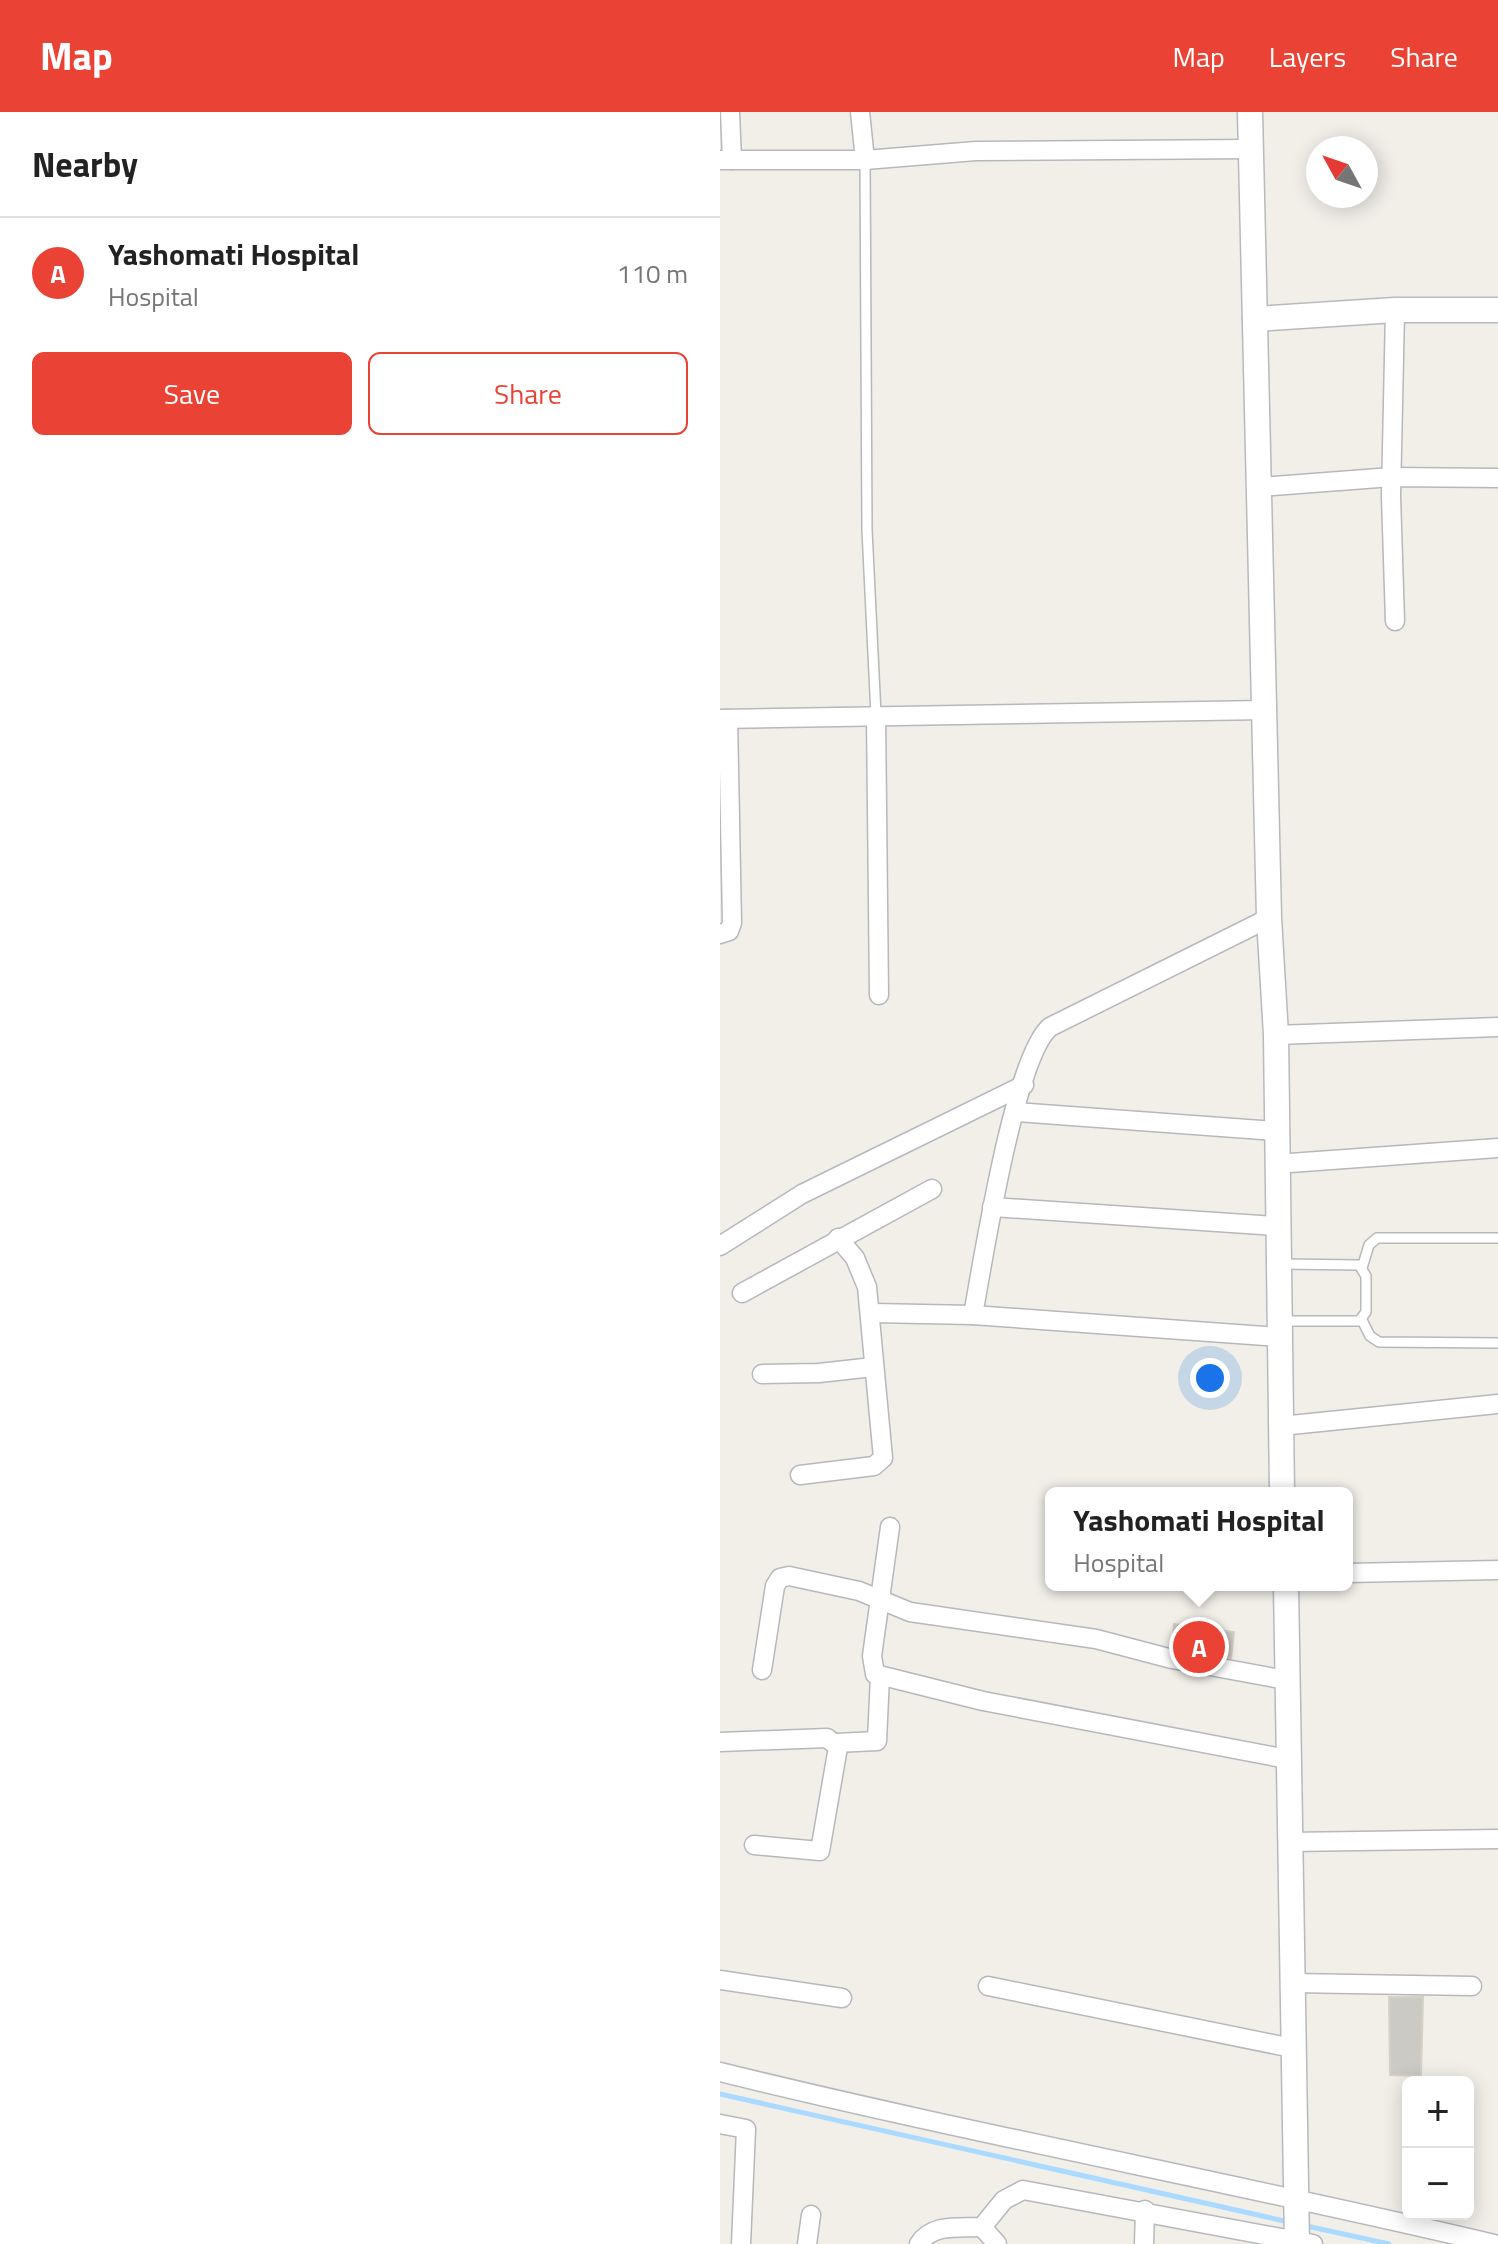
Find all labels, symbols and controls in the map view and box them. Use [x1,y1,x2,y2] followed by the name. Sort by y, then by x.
[40,27,113,85] text: Map
[1172,35,1225,78] text: Map
[1269,35,1346,78] text: Layers
[1390,35,1458,78] text: Share
[1306,136,1378,208] north arrow
[32,138,138,190] text: Nearby
[108,231,359,277] text: Yashomati Hospital
[50,254,66,293] text: A
[617,254,688,293] text: 110 m
[108,277,199,316] text: Hospital
[32,352,352,435] button: Save
[368,352,688,435] button: Share
[1190,1358,1230,1398] your location
[1045,1487,1353,1591] popup
[1073,1497,1325,1543] text: Yashomati Hospital
[1073,1543,1164,1582] text: Hospital
[1173,1617,1225,1677] pin: A
[1402,2076,1474,2220] map controls
[1402,2076,1474,2148] button: +
[1402,2148,1474,2220] button: −

